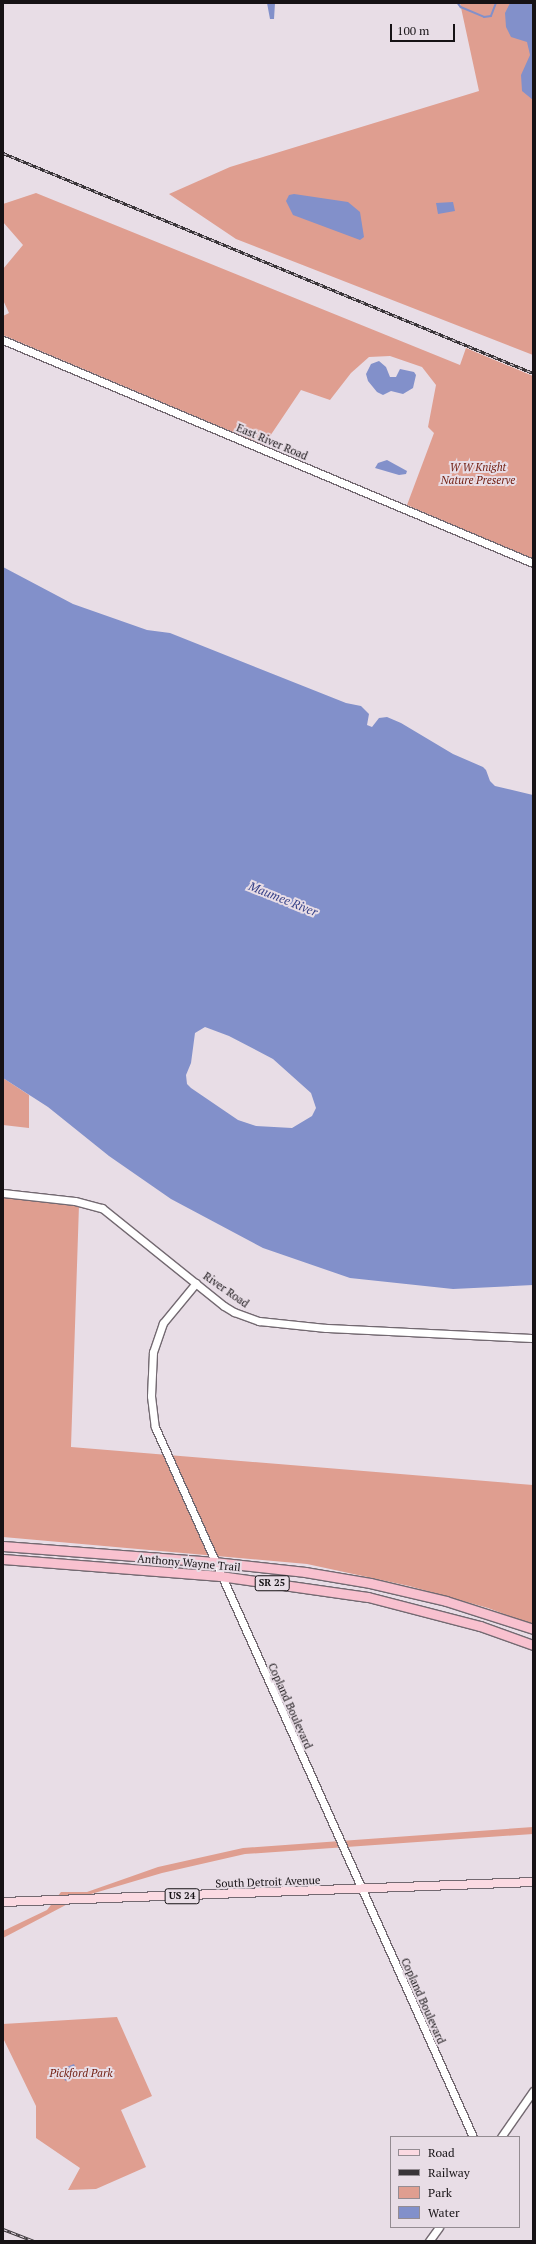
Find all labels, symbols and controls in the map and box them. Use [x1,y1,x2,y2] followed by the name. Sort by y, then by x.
[392,16,457,42] scale bar
[397,23,429,38] text: 100 m
[234,421,310,463] street label: East River Road
[441,461,515,487] park label: W W Knight Nature Preserve
[247,879,319,919] water label: Maumee River
[201,1269,251,1311] street label: River Road
[137,1552,241,1574] street label: Anthony Wayne Trail
[254,1575,290,1591] road number: SR 25
[265,1661,315,1751] street label: Copland Boulevard
[215,1874,321,1890] street label: South Detroit Avenue
[164,1888,200,1904] road number: US 24
[398,1956,448,2046] street label: Copland Boulevard
[50,2066,112,2080] park label: Pickford Park
[390,2136,520,2228] legend
[428,2145,455,2160] text: Road
[428,2165,470,2180] text: Railway
[428,2185,452,2200] text: Park
[428,2205,460,2220] text: Water

